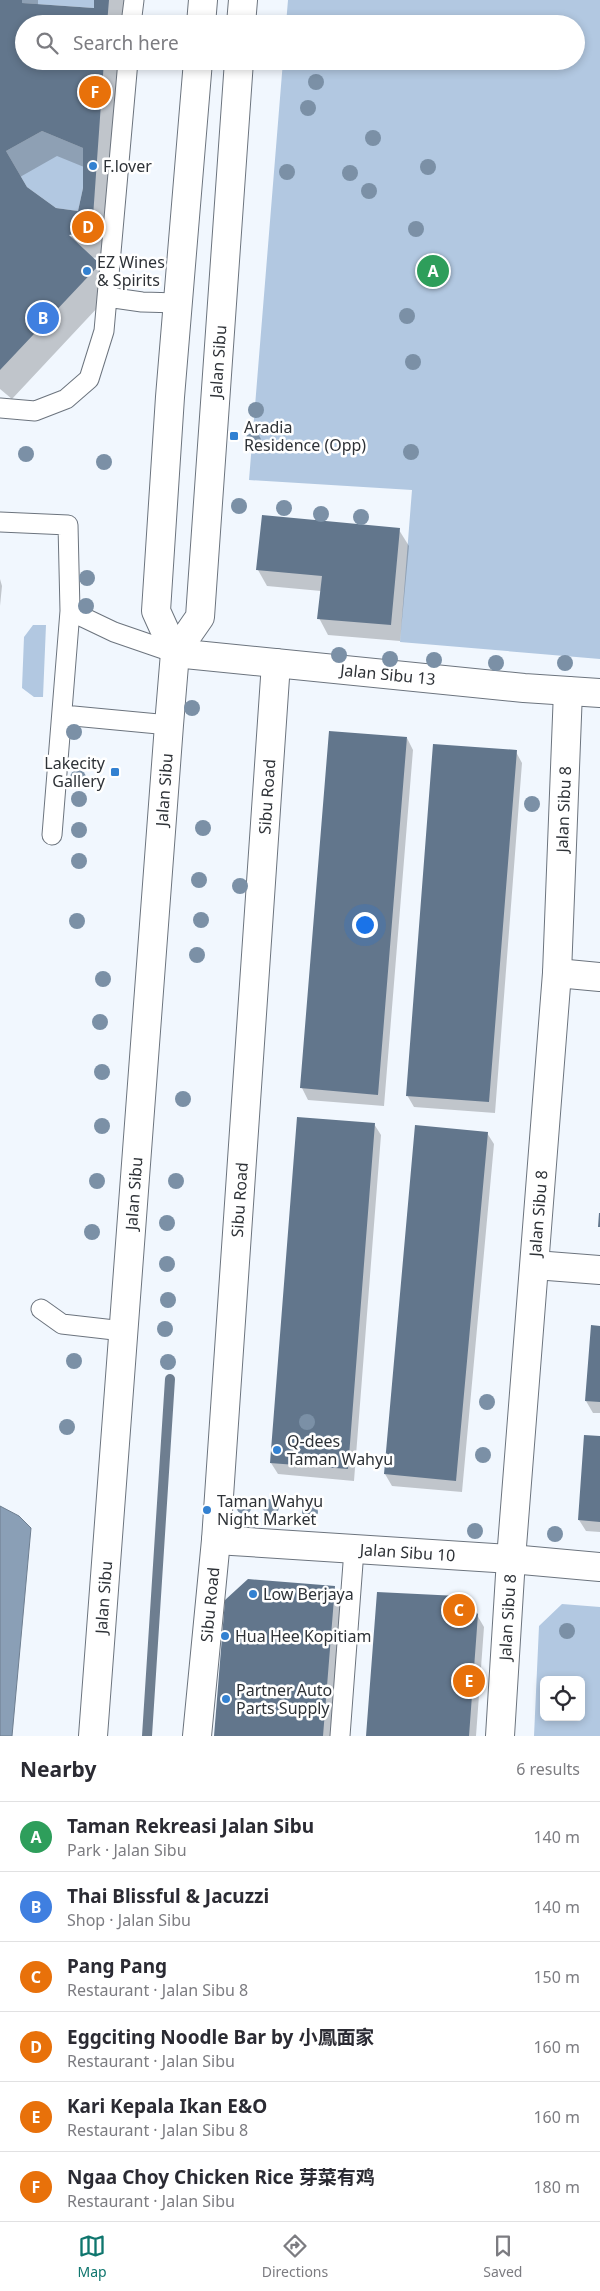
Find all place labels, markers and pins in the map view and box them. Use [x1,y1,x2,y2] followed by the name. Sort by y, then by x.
[79,73,111,111] pin: F
[103,155,152,177] place label: F.lover
[87,160,99,172] marker: F.lover
[72,208,104,246] pin: D
[97,251,165,291] place label: EZ Wines & Spirits
[417,252,449,290] pin: A
[81,265,93,277] marker: EZ Wines & Spirits
[27,299,59,337] pin: B
[244,416,366,456] place label: Aradia Residence (Opp)
[228,430,240,442] marker: Aradia Residence (Opp)
[44,752,106,792] place label: Lakecity Gallery
[109,766,121,778] marker: Lakecity Gallery
[287,1430,393,1470] place label: Q-dees Taman Wahyu
[271,1444,283,1456] marker: Q-dees Taman Wahyu
[217,1490,323,1530] place label: Taman Wahyu Night Market
[201,1504,213,1516] marker: Taman Wahyu Night Market
[263,1583,354,1605] place label: Low Berjaya
[247,1588,259,1600] marker: Low Berjaya
[443,1591,475,1629] pin: C
[235,1625,371,1647] place label: Hua Hee Kopitiam
[219,1630,231,1642] marker: Hua Hee Kopitiam
[453,1662,485,1700] pin: E
[236,1679,332,1719] place label: Partner Auto Parts Supply
[220,1693,232,1705] marker: Partner Auto Parts Supply

